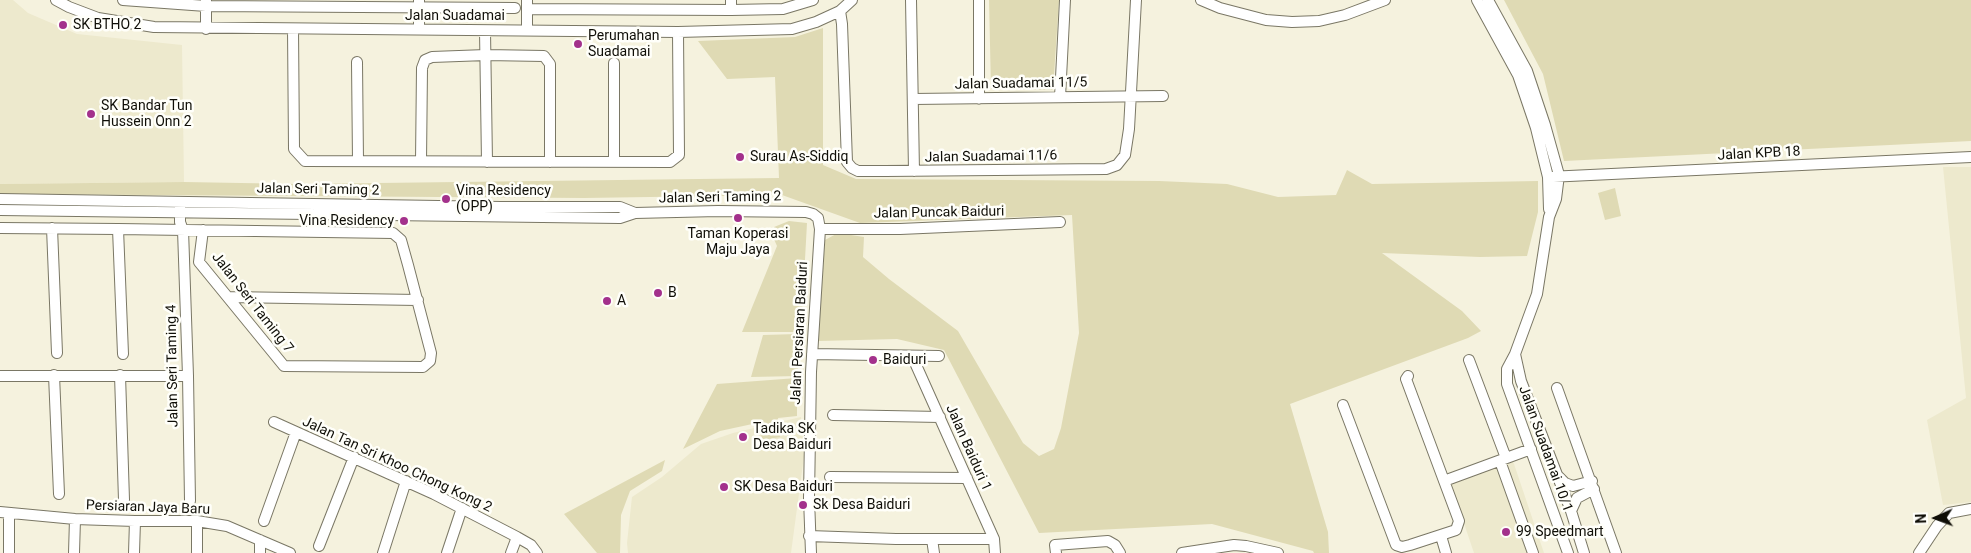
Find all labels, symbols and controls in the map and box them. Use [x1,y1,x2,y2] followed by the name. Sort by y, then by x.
[405,8,505,24] street label: Jalan Suadamai
[73,17,141,33] place label: SK BTHO 2
[57,19,69,31] marker: SK BTHO 2
[588,28,660,60] place label: Perumahan Suadamai
[572,38,584,50] marker: Perumahan Suadamai
[954,74,1088,94] street label: Jalan Suadamai 11/5
[101,98,193,130] place label: SK Bandar Tun Hussein Onn 2
[85,108,97,120] marker: SK Bandar Tun Hussein Onn 2
[1717,143,1801,165] street label: Jalan KPB 18
[924,147,1058,167] street label: Jalan Suadamai 11/6
[750,149,848,165] place label: Surau As-Siddiq
[734,151,746,163] marker: Surau As-Siddiq
[256,181,380,199] street label: Jalan Seri Taming 2
[456,183,551,216] place label: Vina Residency (OPP)
[658,189,782,207] street label: Jalan Seri Taming 2
[440,193,452,205] marker: Vina Residency (OPP)
[873,203,1005,223] street label: Jalan Puncak Baiduri
[732,212,744,224] marker: Taman Koperasi Maju Jaya
[299,213,394,229] place label: Vina Residency
[398,215,410,227] marker: Vina Residency
[688,226,788,258] place label: Taman Koperasi Maju Jaya
[208,249,296,357] street label: Jalan Seri Taming 7
[788,261,812,405] street label: Jalan Persiaran Baiduri
[668,285,677,301] place label: B
[652,287,664,299] marker: B
[617,293,626,309] place label: A
[601,295,613,307] marker: A
[164,304,182,428] street label: Jalan Seri Taming 4
[883,352,927,368] place label: Baiduri
[867,354,879,366] marker: Baiduri
[1514,384,1576,514] street label: Jalan Suadamai 10/1
[942,402,994,494] street label: Jalan Baiduri 1
[300,414,494,516] street label: Jalan Tan Sri Khoo Chong Kong 2
[753,421,831,454] place label: Tadika SK Desa Baiduri
[737,431,749,443] marker: Tadika SK Desa Baiduri
[734,479,833,495] place label: SK Desa Baiduri
[718,481,730,493] marker: SK Desa Baiduri
[1911,493,1961,543] north arrow
[86,497,210,519] street label: Persiaran Jaya Baru
[813,497,910,513] place label: Sk Desa Baiduri
[797,499,809,511] marker: Sk Desa Baiduri
[1913,513,1929,524] text: N
[1516,524,1604,540] place label: 99 Speedmart
[1500,526,1512,538] marker: 99 Speedmart

